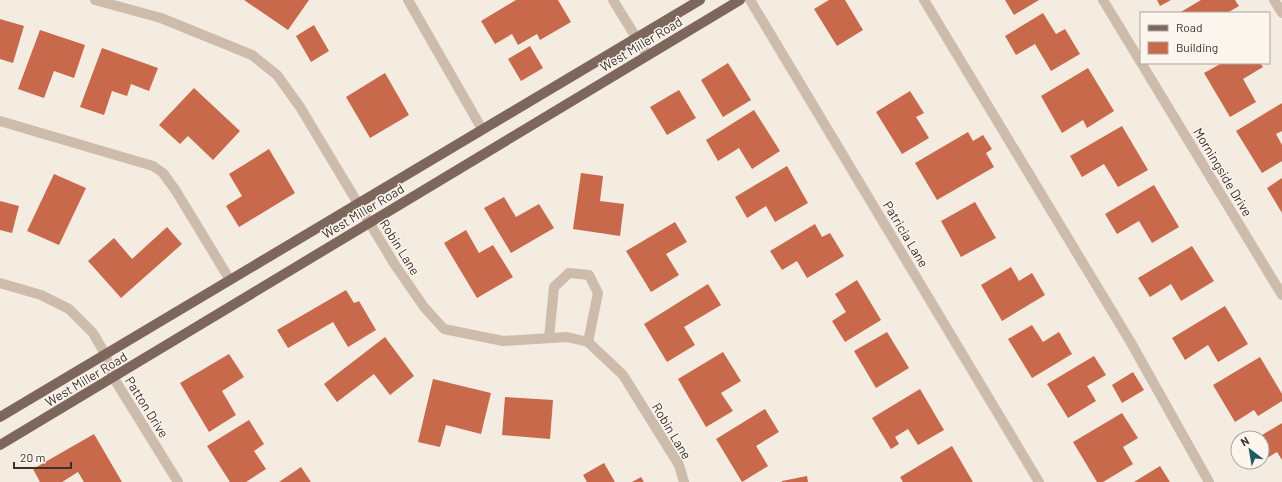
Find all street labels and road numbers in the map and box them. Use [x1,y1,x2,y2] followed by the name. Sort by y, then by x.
[597,13,685,75] street label: West Miller Road
[1190,125,1256,219] street label: Morningside Drive
[319,180,407,242] street label: West Miller Road
[880,198,932,270] street label: Patricia Lane
[377,216,423,278] street label: Robin Lane
[42,348,130,410] street label: West Miller Road
[122,373,172,441] street label: Patton Drive
[649,400,695,462] street label: Robin Lane

